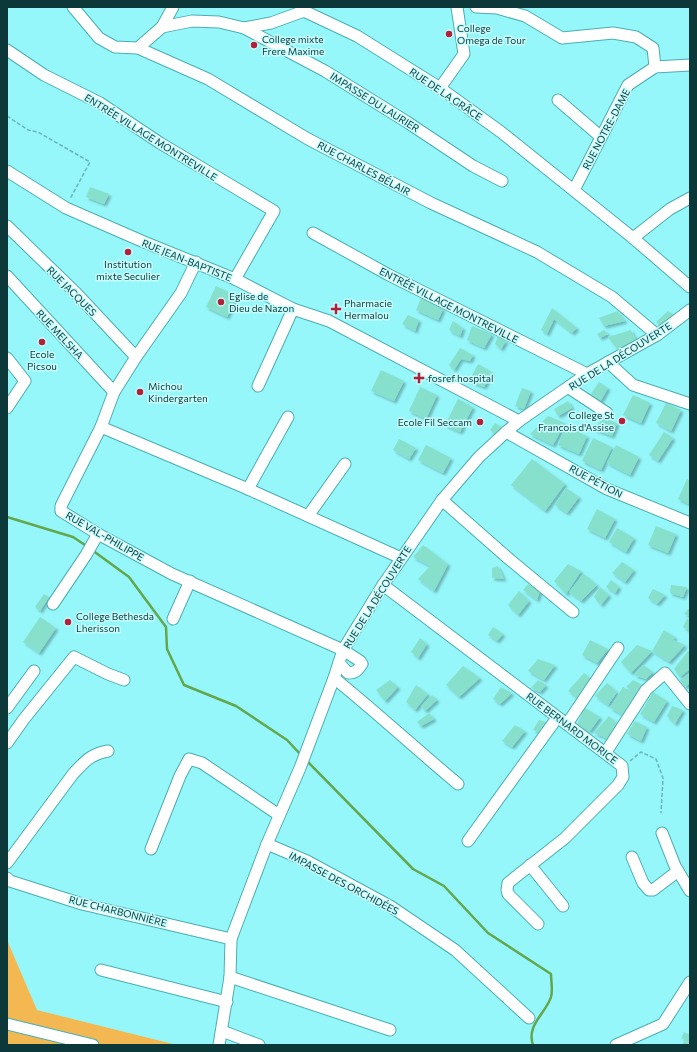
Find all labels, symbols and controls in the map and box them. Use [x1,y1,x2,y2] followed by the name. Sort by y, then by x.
[457,22,526,46] place label: College Omega de Tour
[444,29,454,39] marker: College Omega de Tour
[262,33,324,57] place label: College mixte Frere Maxime
[249,40,259,50] marker: College mixte Frere Maxime
[407,65,485,123] street label: RUE DE LA GRÂCE
[328,70,422,135] street label: IMPASSE DU LAURIER
[580,86,632,171] street label: RUE NOTRE-DAME
[82,91,220,183] street label: ENTRÉE VILLAGE MONTREVILLE
[315,138,413,198] street label: RUE CHARLES BÉLAIR
[140,236,234,284] street label: RUE JEAN-BAPTISTE
[123,247,133,257] marker: Institution mixte Seculier
[96,258,160,282] place label: Institution mixte Seculier
[45,264,99,318] street label: RUE JACQUES
[377,265,521,345] street label: ENTRÉE VILLAGE MONTREVILLE
[229,290,294,314] place label: Eglise de Dieu de Nazon
[216,297,226,307] marker: Eglise de Dieu de Nazon
[344,297,392,321] place label: Pharmacie Hermalou
[331,304,341,314] marker: Pharmacie Hermalou
[34,307,86,361] street label: RUE MELSHA
[566,319,674,393] street label: RUE DE LA DÉCOUVERTE
[37,337,47,347] marker: Ecole Picsou
[27,348,57,372] place label: Ecole Picsou
[413,372,425,384] marker: fosref hospital
[428,372,494,384] place label: fosref hospital
[148,380,208,404] place label: Michou Kindergarten
[135,387,145,397] marker: Michou Kindergarten
[538,409,614,433] place label: College St Francois d'Assise
[398,416,472,428] place label: Ecole Fil Seccam
[617,416,627,426] marker: College St Francois d'Assise
[475,417,485,427] marker: Ecole Fil Seccam
[567,462,625,500] street label: RUE PÉTION
[64,509,146,563] street label: RUE VAL-PHILIPPE
[340,543,414,651] street label: RUE DE LA DÉCOUVERTE
[76,610,154,634] place label: College Bethesda Lherisson
[63,617,73,627] marker: College Bethesda Lherisson
[524,690,620,766] street label: RUE BERNARD MORICE
[287,849,401,917] street label: IMPASSE DES ORCHIDÉES
[68,893,168,929] street label: RUE CHARBONNIÈRE

